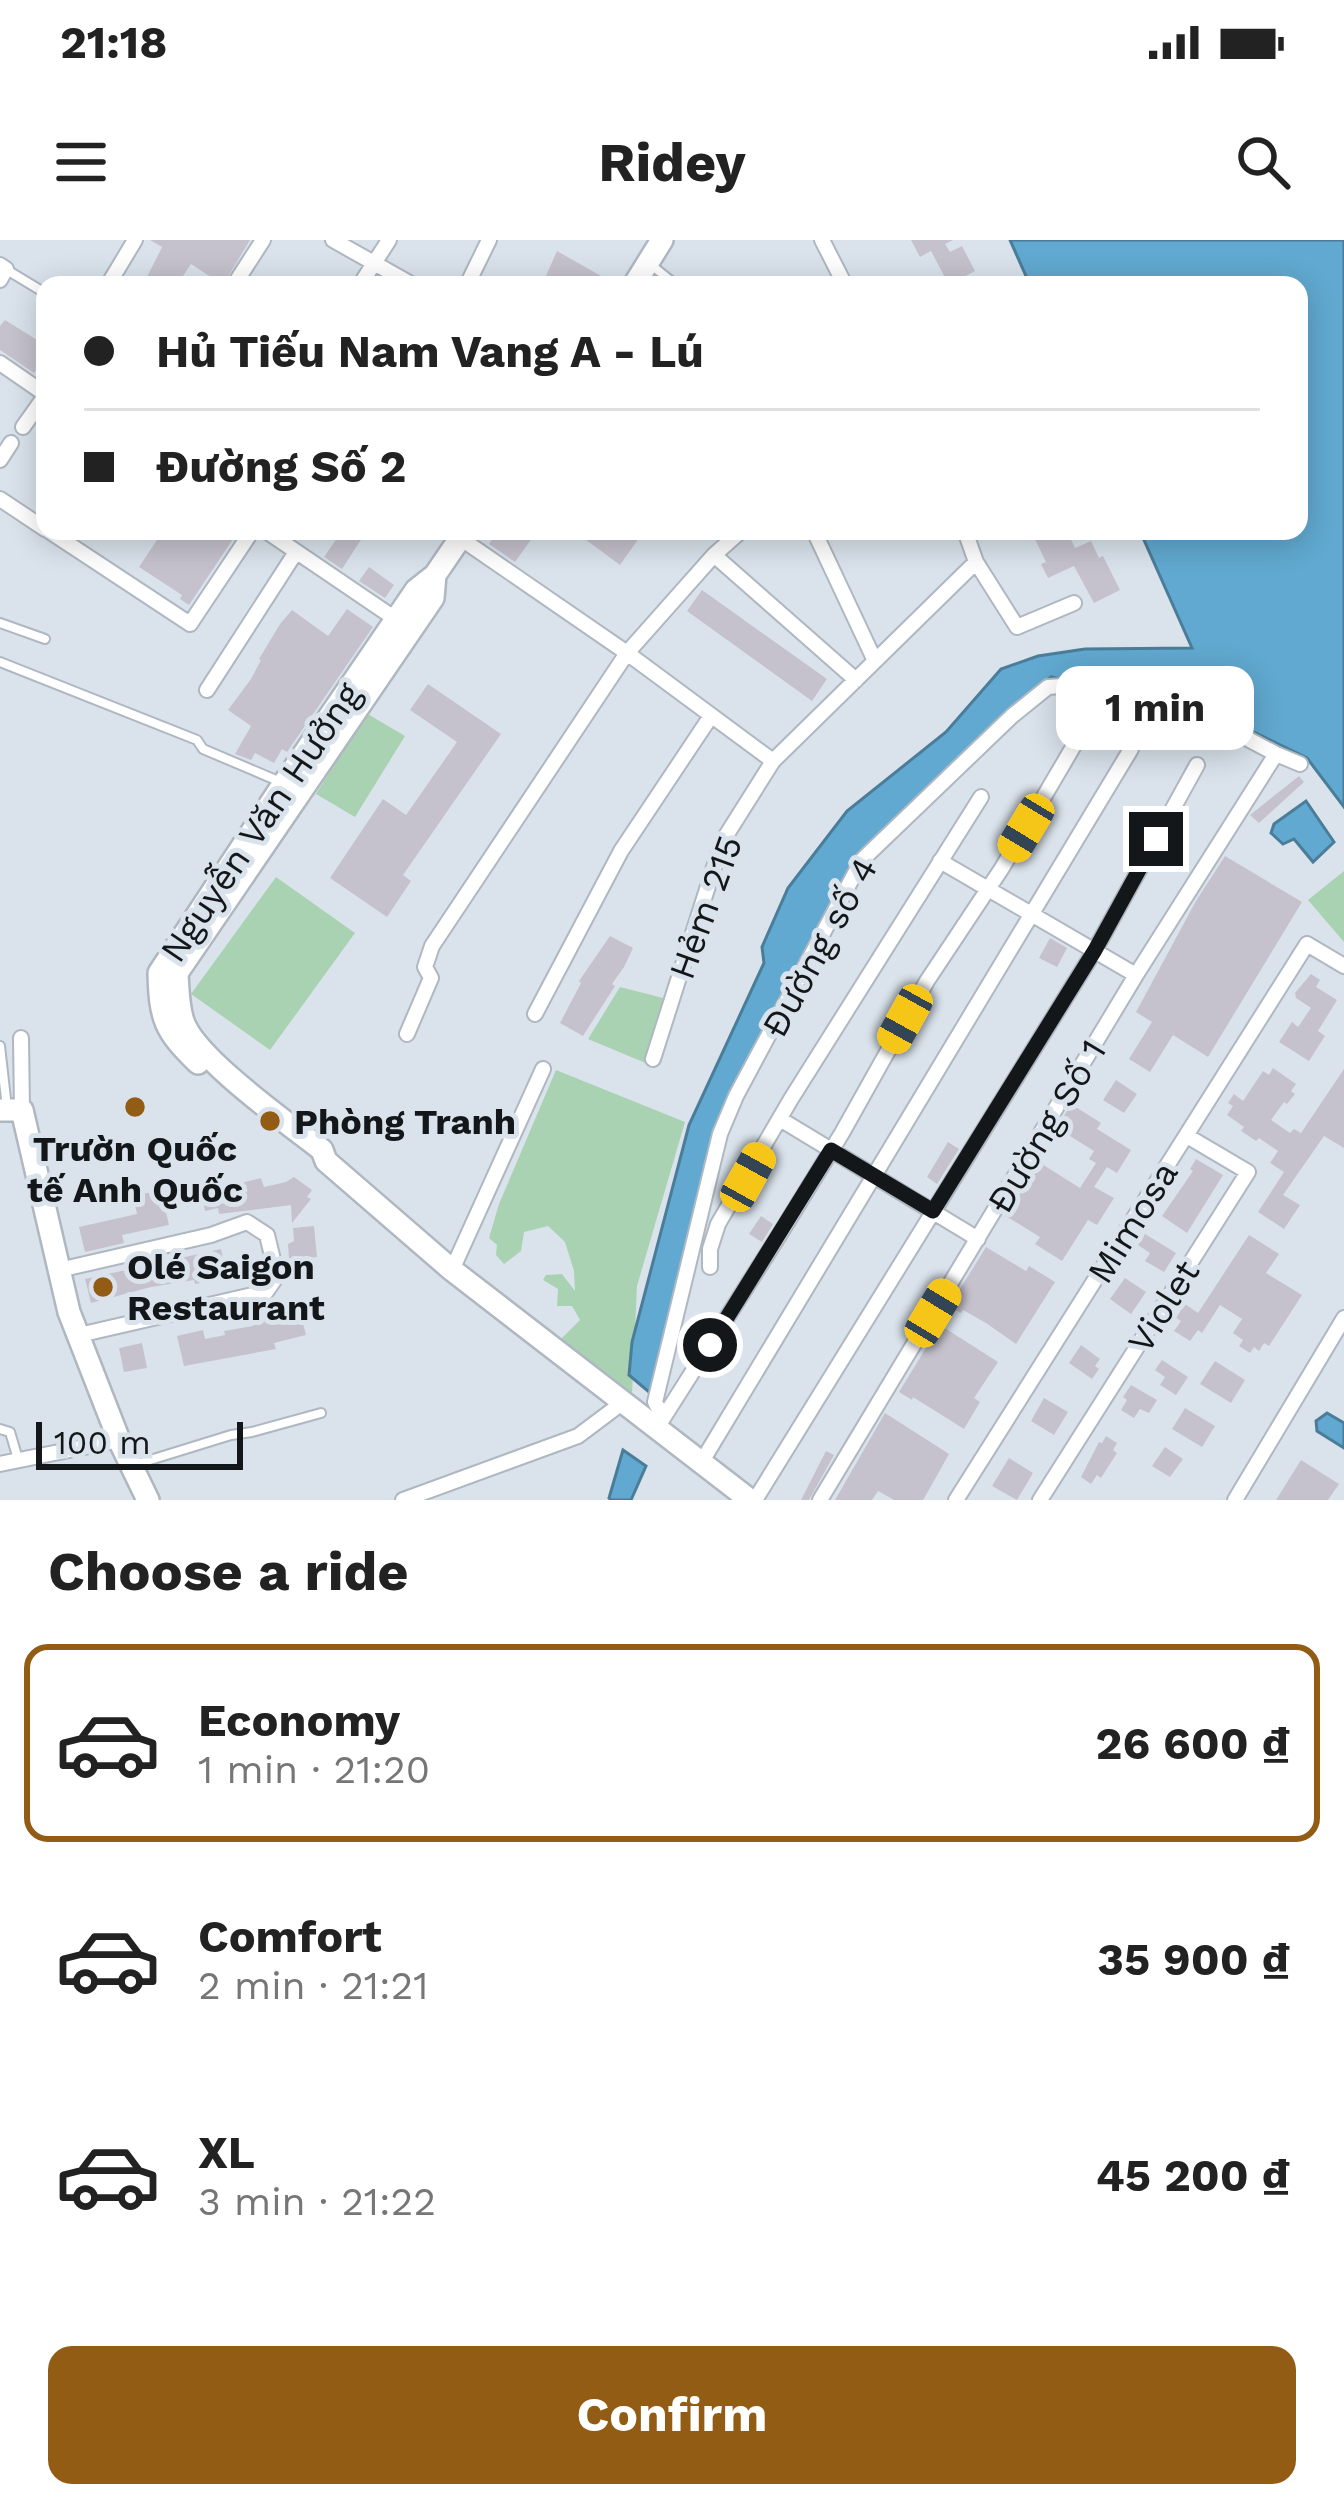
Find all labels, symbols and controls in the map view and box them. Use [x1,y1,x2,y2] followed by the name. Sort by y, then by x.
[60,16,167,69] text: 21:18
[48,129,114,195] icon: menu
[1230,129,1296,195] icon: search
[598,131,746,194] text: Ridey
[156,325,704,378] text: Hủ Tiếu Nam Vang A - Lú
[156,440,406,493] text: Đường Số 2
[1057,665,1255,749] callout: 1 min
[152,674,370,970] street label: Nguyễn Văn Hưởng
[1105,685,1205,730] text: 1 min
[992,788,1060,868] car
[1129,812,1183,866] route end
[661,830,751,985] street label: Hẻm 215
[753,850,886,1045] street label: Đường số 4
[872,979,938,1059] car
[979,1032,1115,1221] street label: Đường Số 1
[122,1094,148,1120] marker: Trườn Quốc tế Anh Quốc
[294,1101,516,1143] place label: Phòng Tranh
[257,1108,283,1134] marker: Phòng Tranh
[27,1128,243,1211] place label: Trườn Quốc tế Anh Quốc
[715,1137,781,1217] car
[1079,1154,1187,1291] street label: Mimosa
[127,1246,325,1329] place label: Olé Saigon Restaurant
[1119,1253,1208,1360] street label: Violet
[899,1273,967,1353] car
[90,1274,116,1300] marker: Olé Saigon Restaurant
[683,1318,737,1372] route start
[36,1416,243,1469] scale bar
[54,1423,151,1462] text: 100 m
[48,1540,409,1603] text: Choose a ride
[54,1689,162,1797] icon: car
[198,1694,400,1747] text: Economy
[1096,1717,1290,1770] text: 26 600 ₫
[198,1747,430,1792] text: 1 min · 21:20
[54,1905,162,2013] icon: car
[198,1910,382,1963] text: Comfort
[1097,1933,1290,1986] text: 35 900 ₫
[198,1963,429,2008] text: 2 min · 21:21
[54,2121,162,2229] icon: car
[198,2126,255,2179] text: XL
[1096,2149,1290,2202] text: 45 200 ₫
[198,2179,436,2224] text: 3 min · 21:22
[48,2346,1296,2484] button: Confirm

